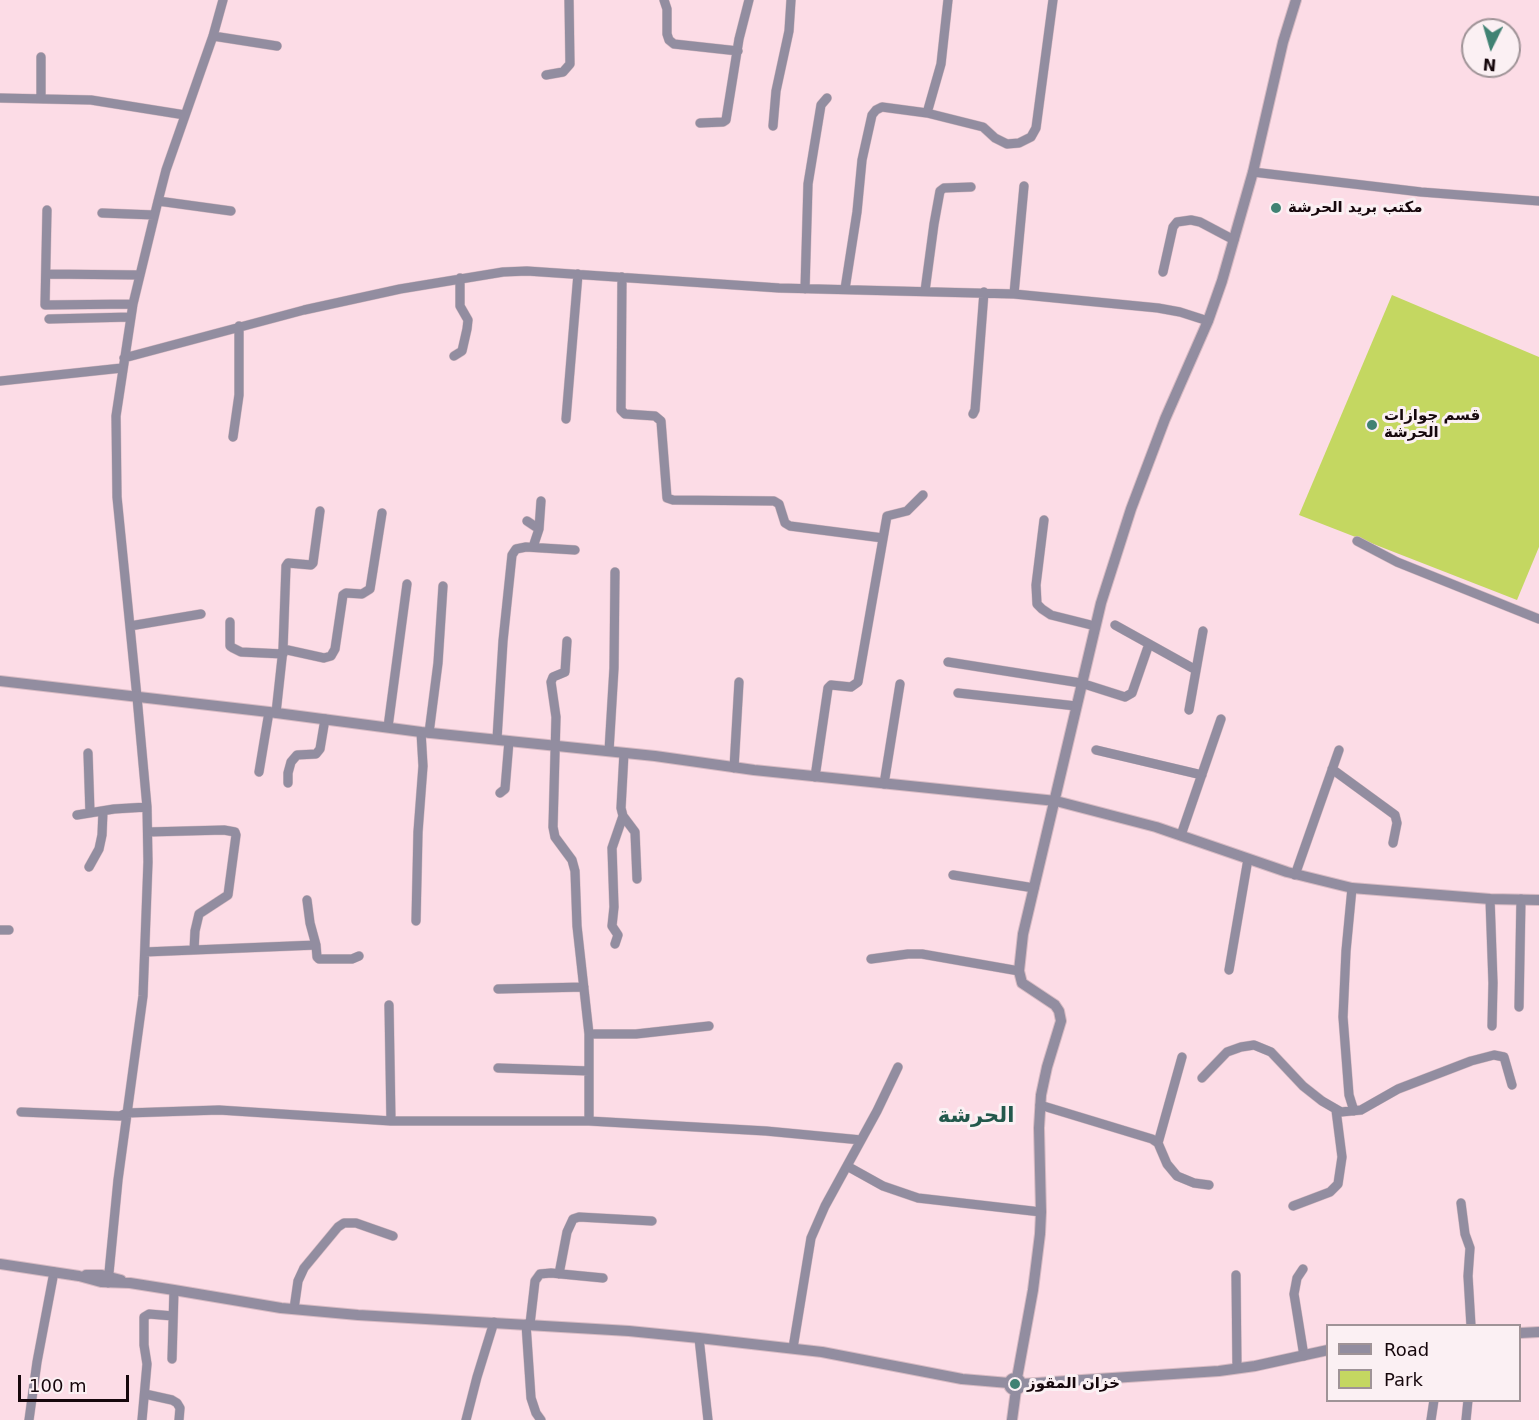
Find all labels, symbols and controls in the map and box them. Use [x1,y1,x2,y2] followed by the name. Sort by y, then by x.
[1461,18,1521,78] north arrow
[1482,54,1497,74] text: N
[1288,199,1422,217] place label: مكتب بريد الحرشة
[1269,201,1283,215] marker: مكتب بريد الحرشة
[1384,407,1480,442] place label: قسم جوازات الحرشة
[1365,418,1379,432] marker: قسم جوازات الحرشة
[938,1104,1014,1130] district label: الحرشة
[1326,1324,1521,1402] legend
[1384,1339,1429,1360] text: Road
[21,1363,132,1401] scale bar
[1384,1369,1423,1390] text: Park
[29,1375,87,1396] text: 100 m
[1027,1375,1120,1393] place label: خزان المقوز
[1008,1377,1022,1391] marker: خزان المقوز

